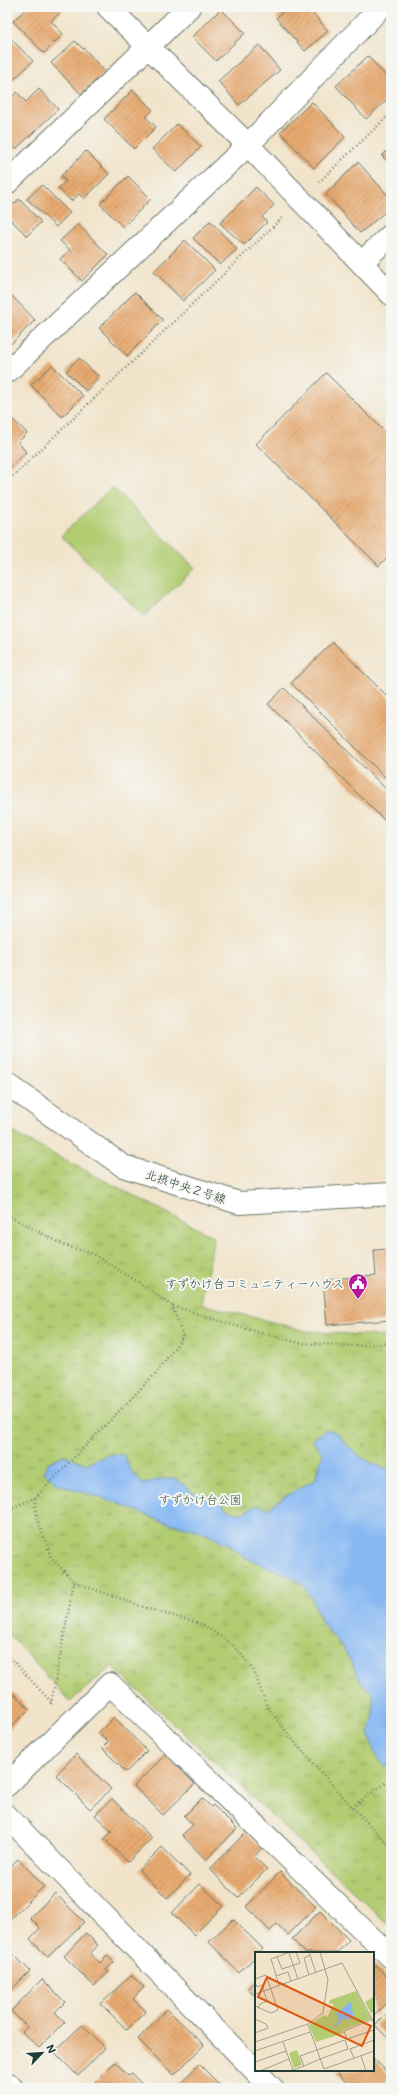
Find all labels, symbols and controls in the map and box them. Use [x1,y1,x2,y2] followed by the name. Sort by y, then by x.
[144,1165,228,1207] street label: 北摂中央２号線
[347,1272,369,1300] public building icon: すずかけ台コミュニティーハウス
[165,1275,344,1291] place label: すずかけ台コミュニティーハウス
[158,1491,242,1507] park label: すずかけ台公園
[255,1952,374,2071] inset map
[22,2033,62,2073] north arrow
[43,2042,60,2056] text: N

